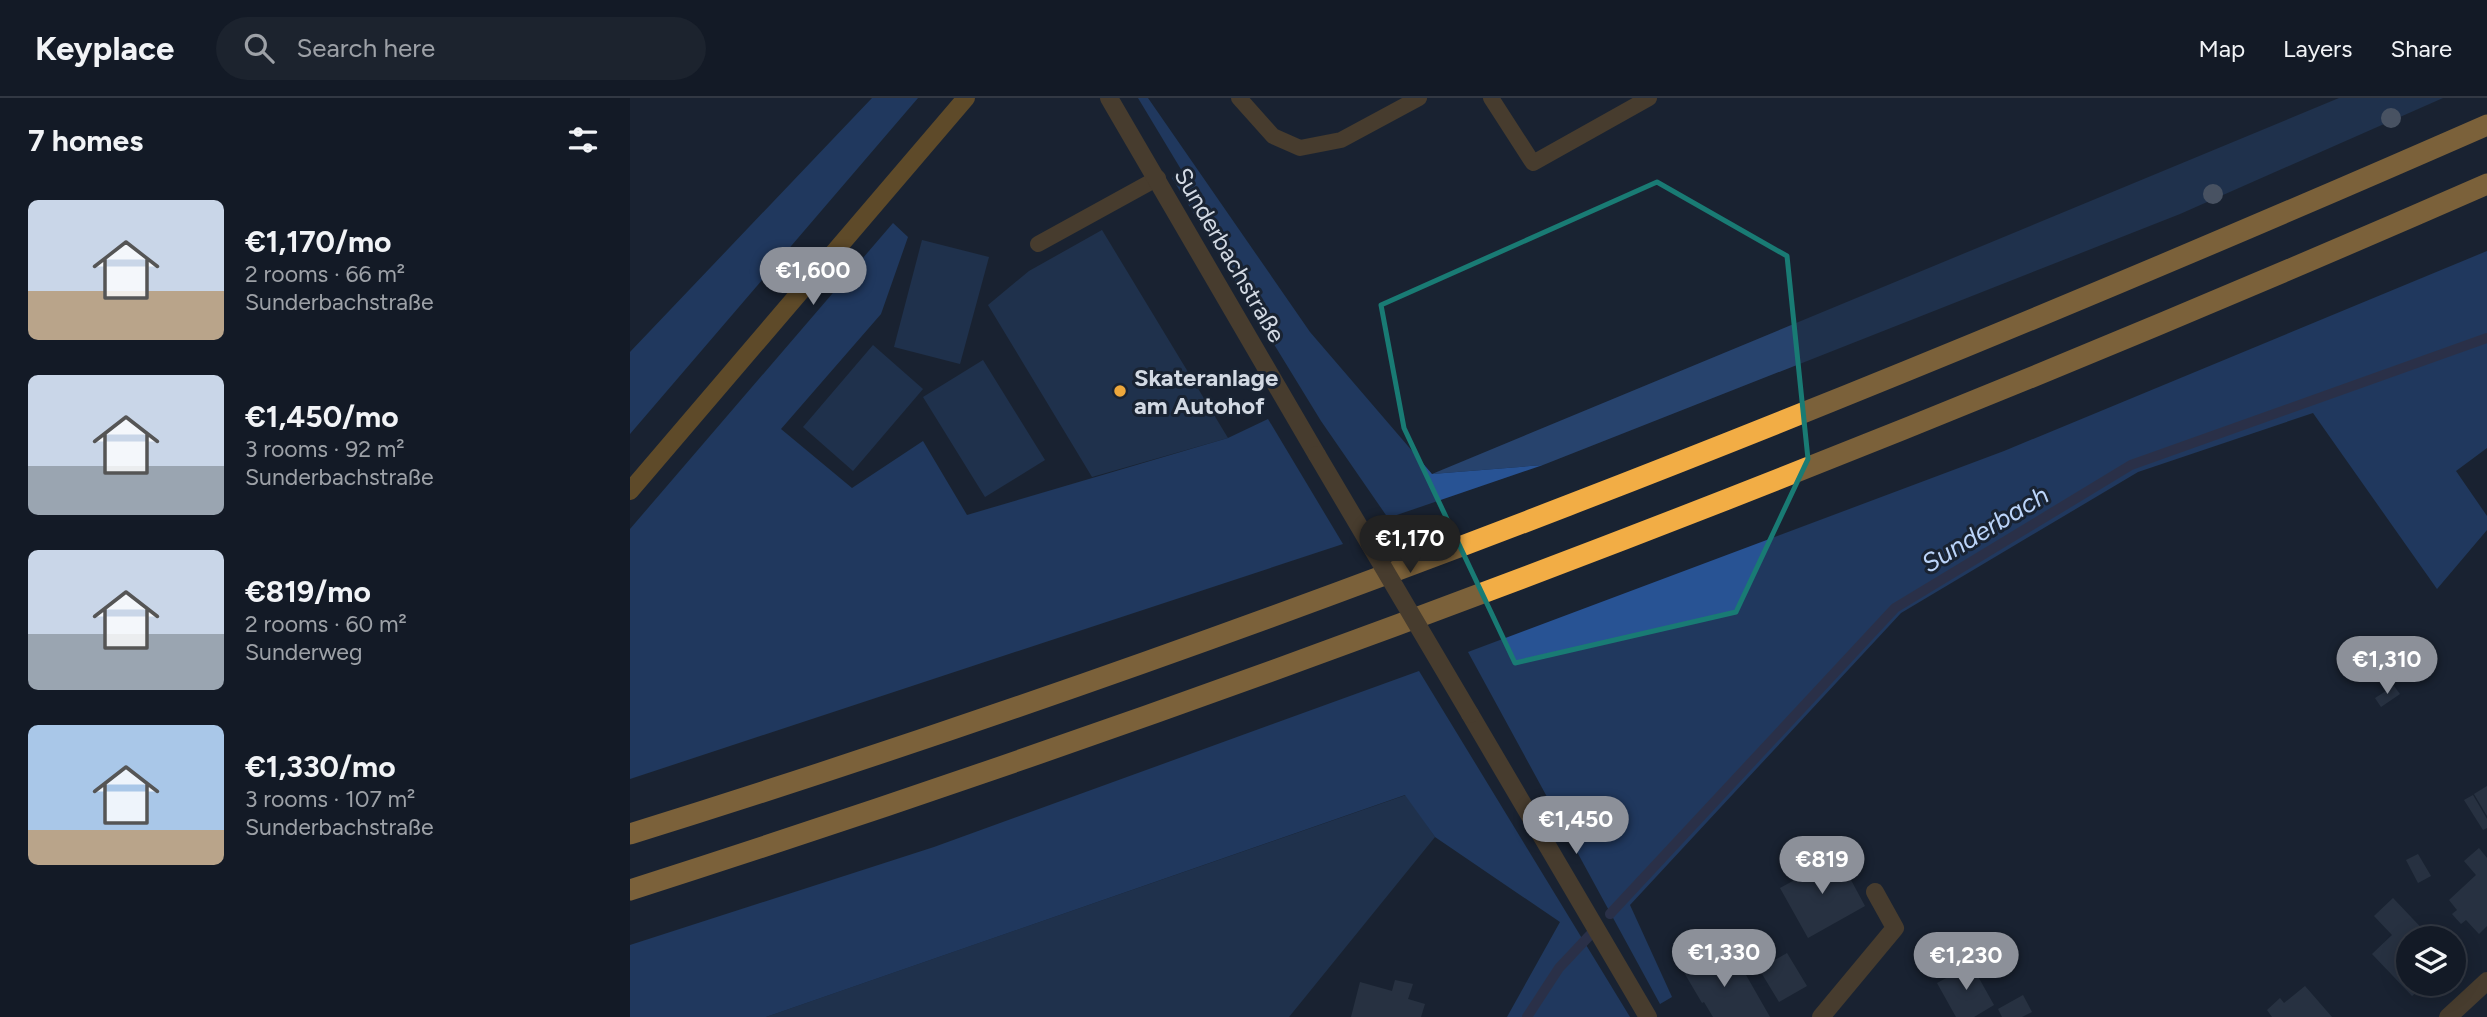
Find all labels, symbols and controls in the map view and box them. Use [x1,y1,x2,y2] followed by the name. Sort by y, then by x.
[216,17,706,80] search box
[35,29,174,68] text: Keyplace
[240,29,278,67] icon: search
[296,32,435,64] text: Search here
[2198,34,2245,63] text: Map
[2283,34,2352,63] text: Layers
[2390,34,2452,63] text: Share
[564,121,602,159] icon: filters
[28,122,143,159] text: 7 homes
[1168,163,1292,347] street label: Sunderbachstraße
[245,223,392,260] text: €1,170/mo
[84,228,168,312] icon: home
[756,248,870,307] pin: €1,600
[776,256,850,284] text: €1,600
[245,260,405,288] text: 2 rooms · 66 m²
[245,288,434,316] text: Sunderbachstraße
[1134,363,1278,420] place label: Skateranlage am Autohof
[1112,383,1128,399] marker: Skateranlage am Autohof
[245,398,399,435] text: €1,450/mo
[84,403,168,487] icon: home
[245,435,405,463] text: 3 rooms · 92 m²
[245,463,434,491] text: Sunderbachstraße
[1916,479,2054,579] water label: Sunderbach
[1353,516,1467,575] pin: €1,170
[1376,524,1445,552] text: €1,170
[245,573,371,610] text: €819/mo
[84,578,168,662] icon: home
[245,610,407,638] text: 2 rooms · 60 m²
[2330,636,2444,696] pin: €1,310
[245,638,362,666] text: Sunderweg
[2353,645,2422,673] text: €1,310
[245,748,396,785] text: €1,330/mo
[84,753,168,837] icon: home
[245,785,415,813] text: 3 rooms · 107 m²
[1519,796,1633,856] pin: €1,450
[1539,805,1613,833] text: €1,450
[245,813,434,841] text: Sunderbachstraße
[1781,836,1863,896] pin: €819
[1795,845,1849,873] text: €819
[2396,926,2466,996] map controls
[2396,926,2466,996] button: layers
[1667,930,1781,989] pin: €1,330
[1909,932,2023,992] pin: €1,230
[1688,938,1760,966] text: €1,330
[1930,941,2002,969] text: €1,230

